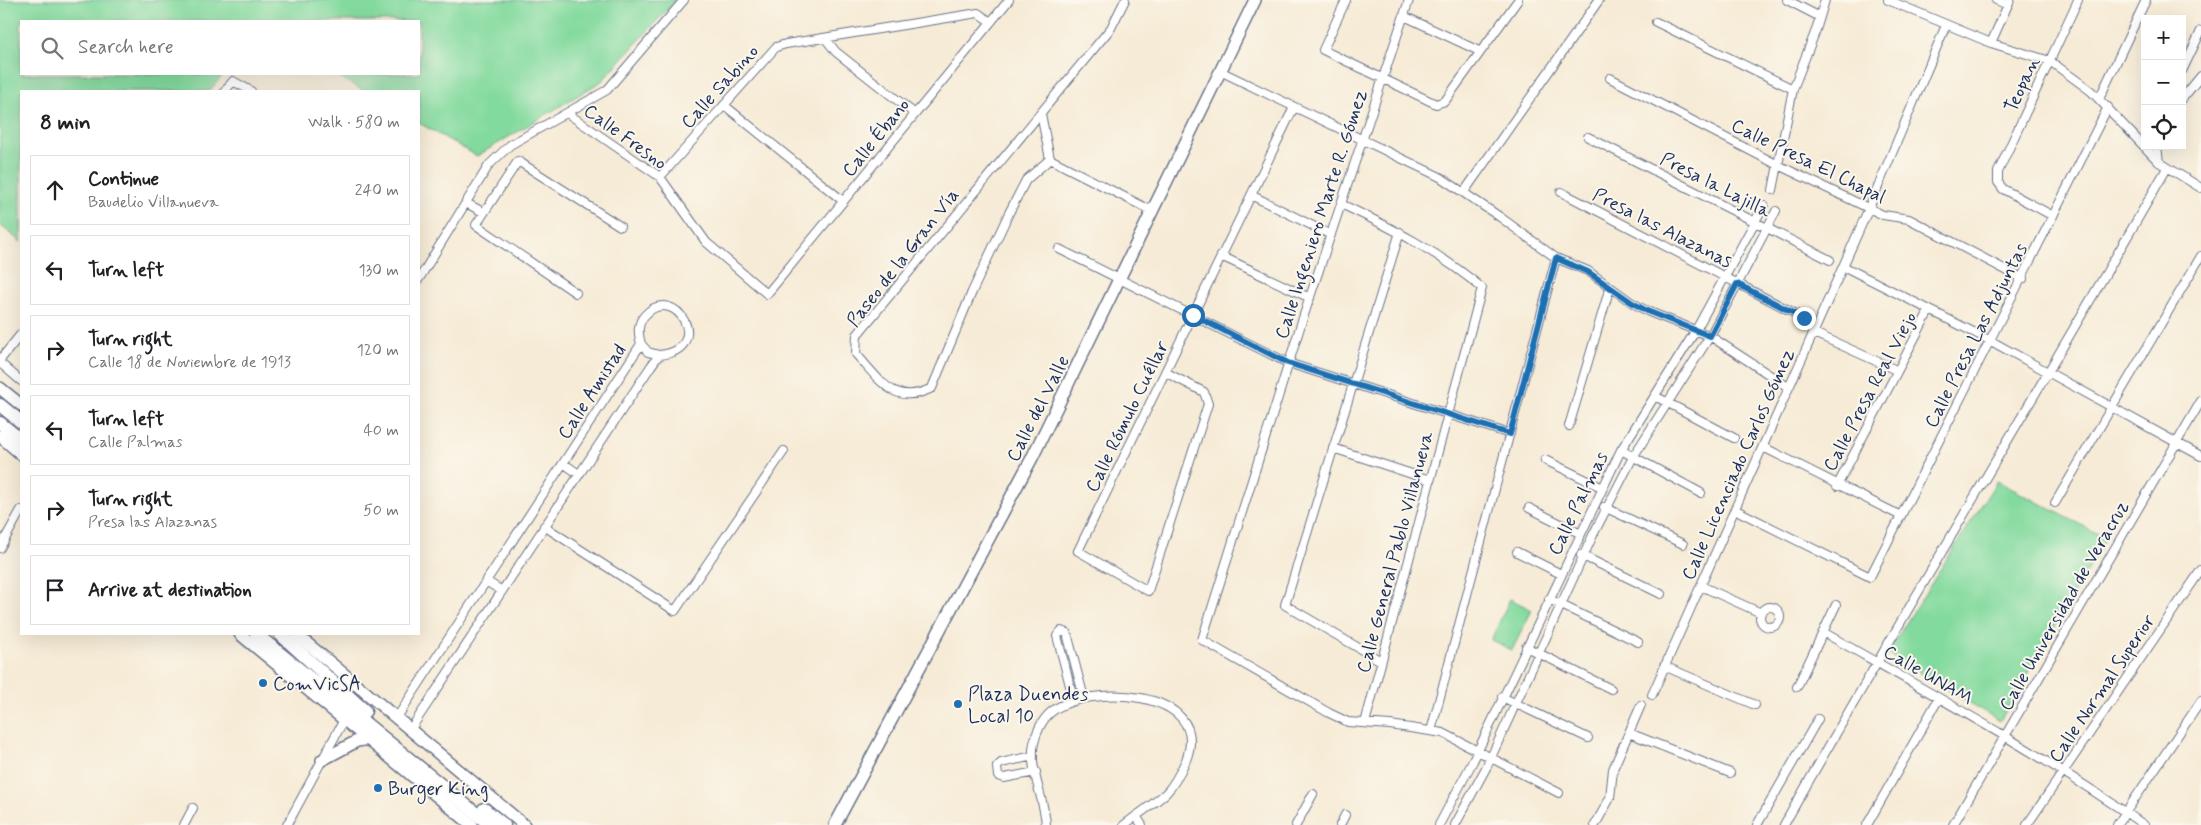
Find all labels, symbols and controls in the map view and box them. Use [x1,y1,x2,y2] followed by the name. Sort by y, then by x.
[2141,15,2186,150] map controls
[2141,15,2186,60] button: +
[20,20,420,75] search box
[38,34,66,62] icon: search
[78,35,174,60] text: Search here
[676,39,765,135] street label: Calle Sabino
[1999,53,2046,116] street label: Teopan
[2141,60,2186,105] button: −
[1269,87,1376,343] street label: Calle Ingeniero Marte R. Gómez
[836,93,916,183] street label: Calle Ébano
[578,99,672,176] street label: Calle Fresno
[2141,105,2186,150] button: locate
[40,109,91,137] text: 8 min
[308,112,400,133] text: Walk · 580 m
[1727,113,1890,210] street label: Calle Presa El Chapal
[1655,147,1775,225] street label: Presa la Lajilla
[88,167,159,192] text: Continue
[41,176,69,204] icon: ahead
[355,180,399,201] text: 240 m
[1588,182,1736,274] street label: Presa las Alazanas
[841,184,965,332] street label: Paseo de la Gran Vía
[88,192,219,213] text: Baudelio Villanueva
[1919,239,2034,432] street label: Calle Presa Las Adjuntas
[41,256,69,284] icon: left
[88,258,164,283] text: Turn left
[358,260,399,281] text: 130 m
[1182,304,1205,327] route start
[1793,307,1816,330] route end
[1818,308,1923,476] street label: Calle Presa Real Viejo
[88,327,172,352] text: Turn right
[41,336,69,364] icon: right
[1080,337,1175,497] street label: Calle Rómulo Cuéllar
[552,339,632,444] street label: Calle Amistad
[357,340,399,361] text: 120 m
[1676,345,1801,584] street label: Calle Licenciado Carlos Gómez
[1001,351,1076,466] street label: Calle del Valle
[88,352,291,373] text: Calle 18 de Noviembre de 1913
[88,407,164,432] text: Turn left
[41,416,69,444] icon: left
[363,420,399,441] text: 40 m
[1351,428,1440,676] street label: Calle General Pablo Villanueva
[88,432,183,453] text: Calle Palmas
[1542,447,1614,560] street label: Calle Palmas
[88,487,172,512] text: Turn right
[41,496,69,524] icon: right
[1994,496,2135,715] street label: Calle Universidad de Veracruz
[363,500,399,521] text: 50 m
[88,512,217,533] text: Presa las Alazanas
[41,576,69,604] icon: arrive
[88,578,252,603] text: Arrive at destination
[2043,610,2161,768] street label: Calle Normal Superior
[1879,639,1978,711] street label: Calle UNAM
[273,672,361,697] place label: ComVicSA
[257,677,269,689] marker: ComVicSA
[968,682,1089,729] place label: Plaza Duendes Local 10
[952,698,964,710] marker: Plaza Duendes Local 10
[388,777,489,804] place label: Burger King
[372,782,384,794] marker: Burger King

